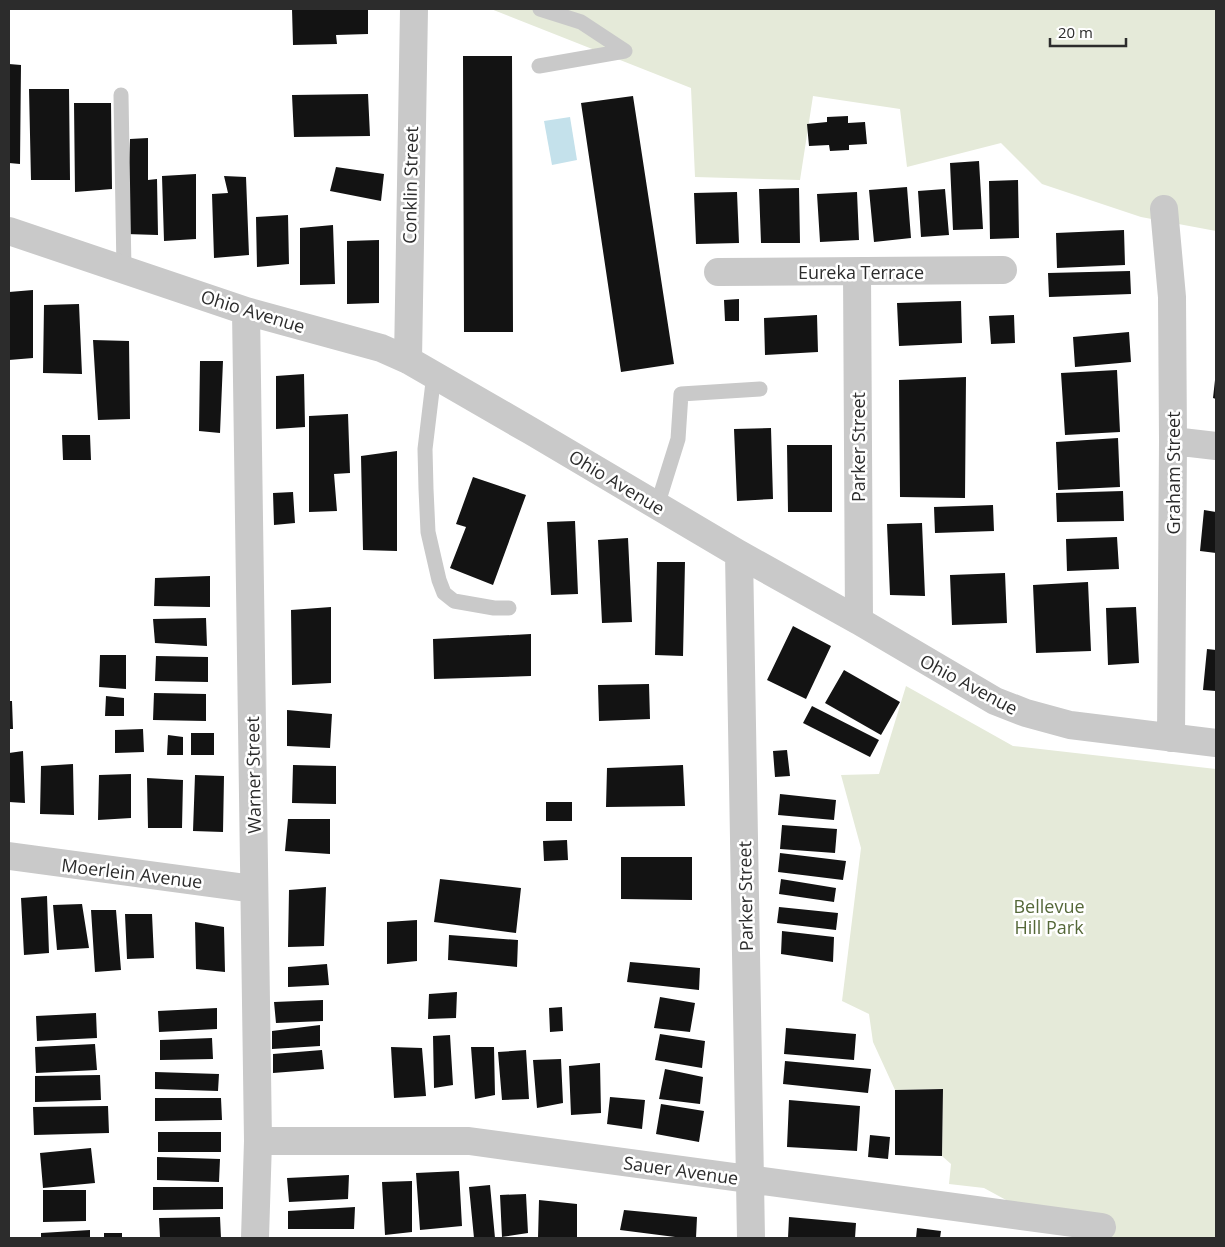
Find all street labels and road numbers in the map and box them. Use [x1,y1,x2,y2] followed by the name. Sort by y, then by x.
[397,126,423,244] street label: Conklin Street
[798,260,924,284] street label: Eureka Terrace
[198,284,308,338] street label: Ohio Avenue
[846,392,870,502] street label: Parker Street
[1161,411,1185,535] street label: Graham Street
[565,444,669,520] street label: Ohio Avenue
[916,648,1022,720] street label: Ohio Avenue
[240,716,266,834] street label: Warner Street
[732,841,758,951] street label: Parker Street
[60,852,204,894] street label: Moerlein Avenue
[622,1150,740,1190] street label: Sauer Avenue

